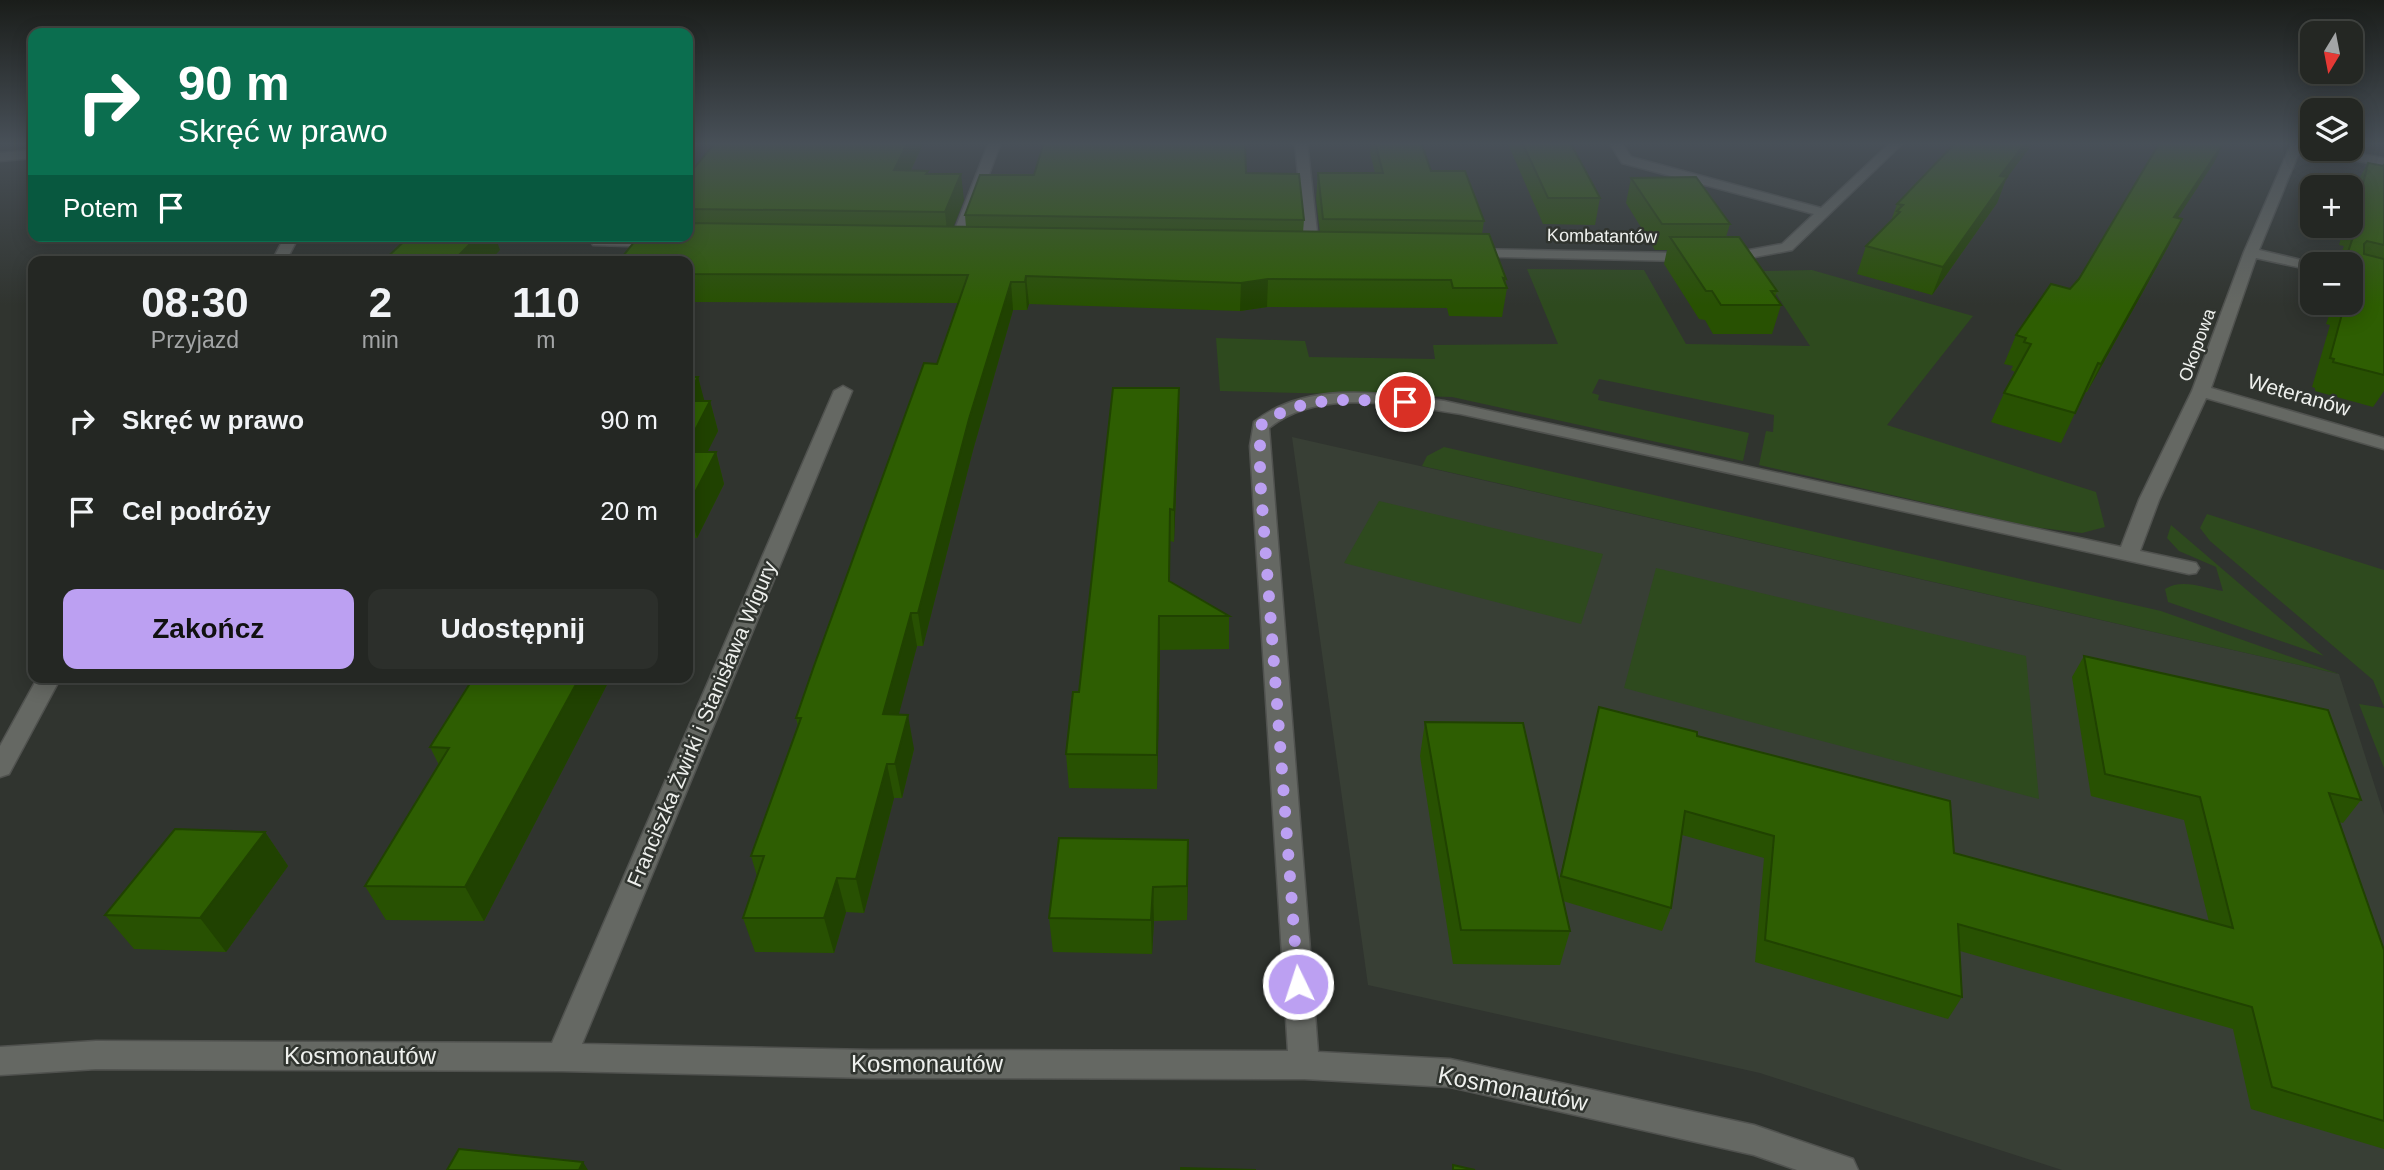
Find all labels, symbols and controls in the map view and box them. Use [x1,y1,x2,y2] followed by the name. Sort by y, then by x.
[2300,21,2362,84] north arrow
[2300,21,2363,315] map controls
[63,56,154,147] icon: right
[178,56,290,110] text: 90 m
[2300,98,2363,161] button: layers
[178,113,388,149] text: Skręć w prawo
[2300,175,2363,238] button: +
[152,189,190,227] icon: arrive
[63,193,138,223] text: Potem
[1547,225,1658,247] street label: Kombatantów
[2300,252,2363,315] button: −
[141,279,249,326] text: 08:30
[369,279,392,326] text: 2
[512,279,580,326] text: 110
[2175,305,2220,384] street label: Okopowa
[151,327,239,353] text: Przyjazd
[362,327,399,353] text: min
[536,327,556,353] text: m
[2245,369,2354,420] street label: Weteranów
[1375,372,1435,432] pin
[1386,383,1424,421] icon: arrive
[63,402,101,440] icon: right
[122,405,304,435] text: Skręć w prawo
[600,405,658,435] text: 90 m
[63,493,101,531] icon: arrive
[122,496,271,526] text: Cel podróży
[600,496,658,526] text: 20 m
[622,557,781,890] street label: Franciszka Żwirki i Stanisława Wigury
[63,589,354,669] button: Zakończ
[368,589,658,669] button: Udostępnij
[1261,947,1335,1021] position arrow
[284,1042,437,1069] street label: Kosmonautów
[851,1050,1004,1077] street label: Kosmonautów
[1436,1061,1591,1116] street label: Kosmonautów

